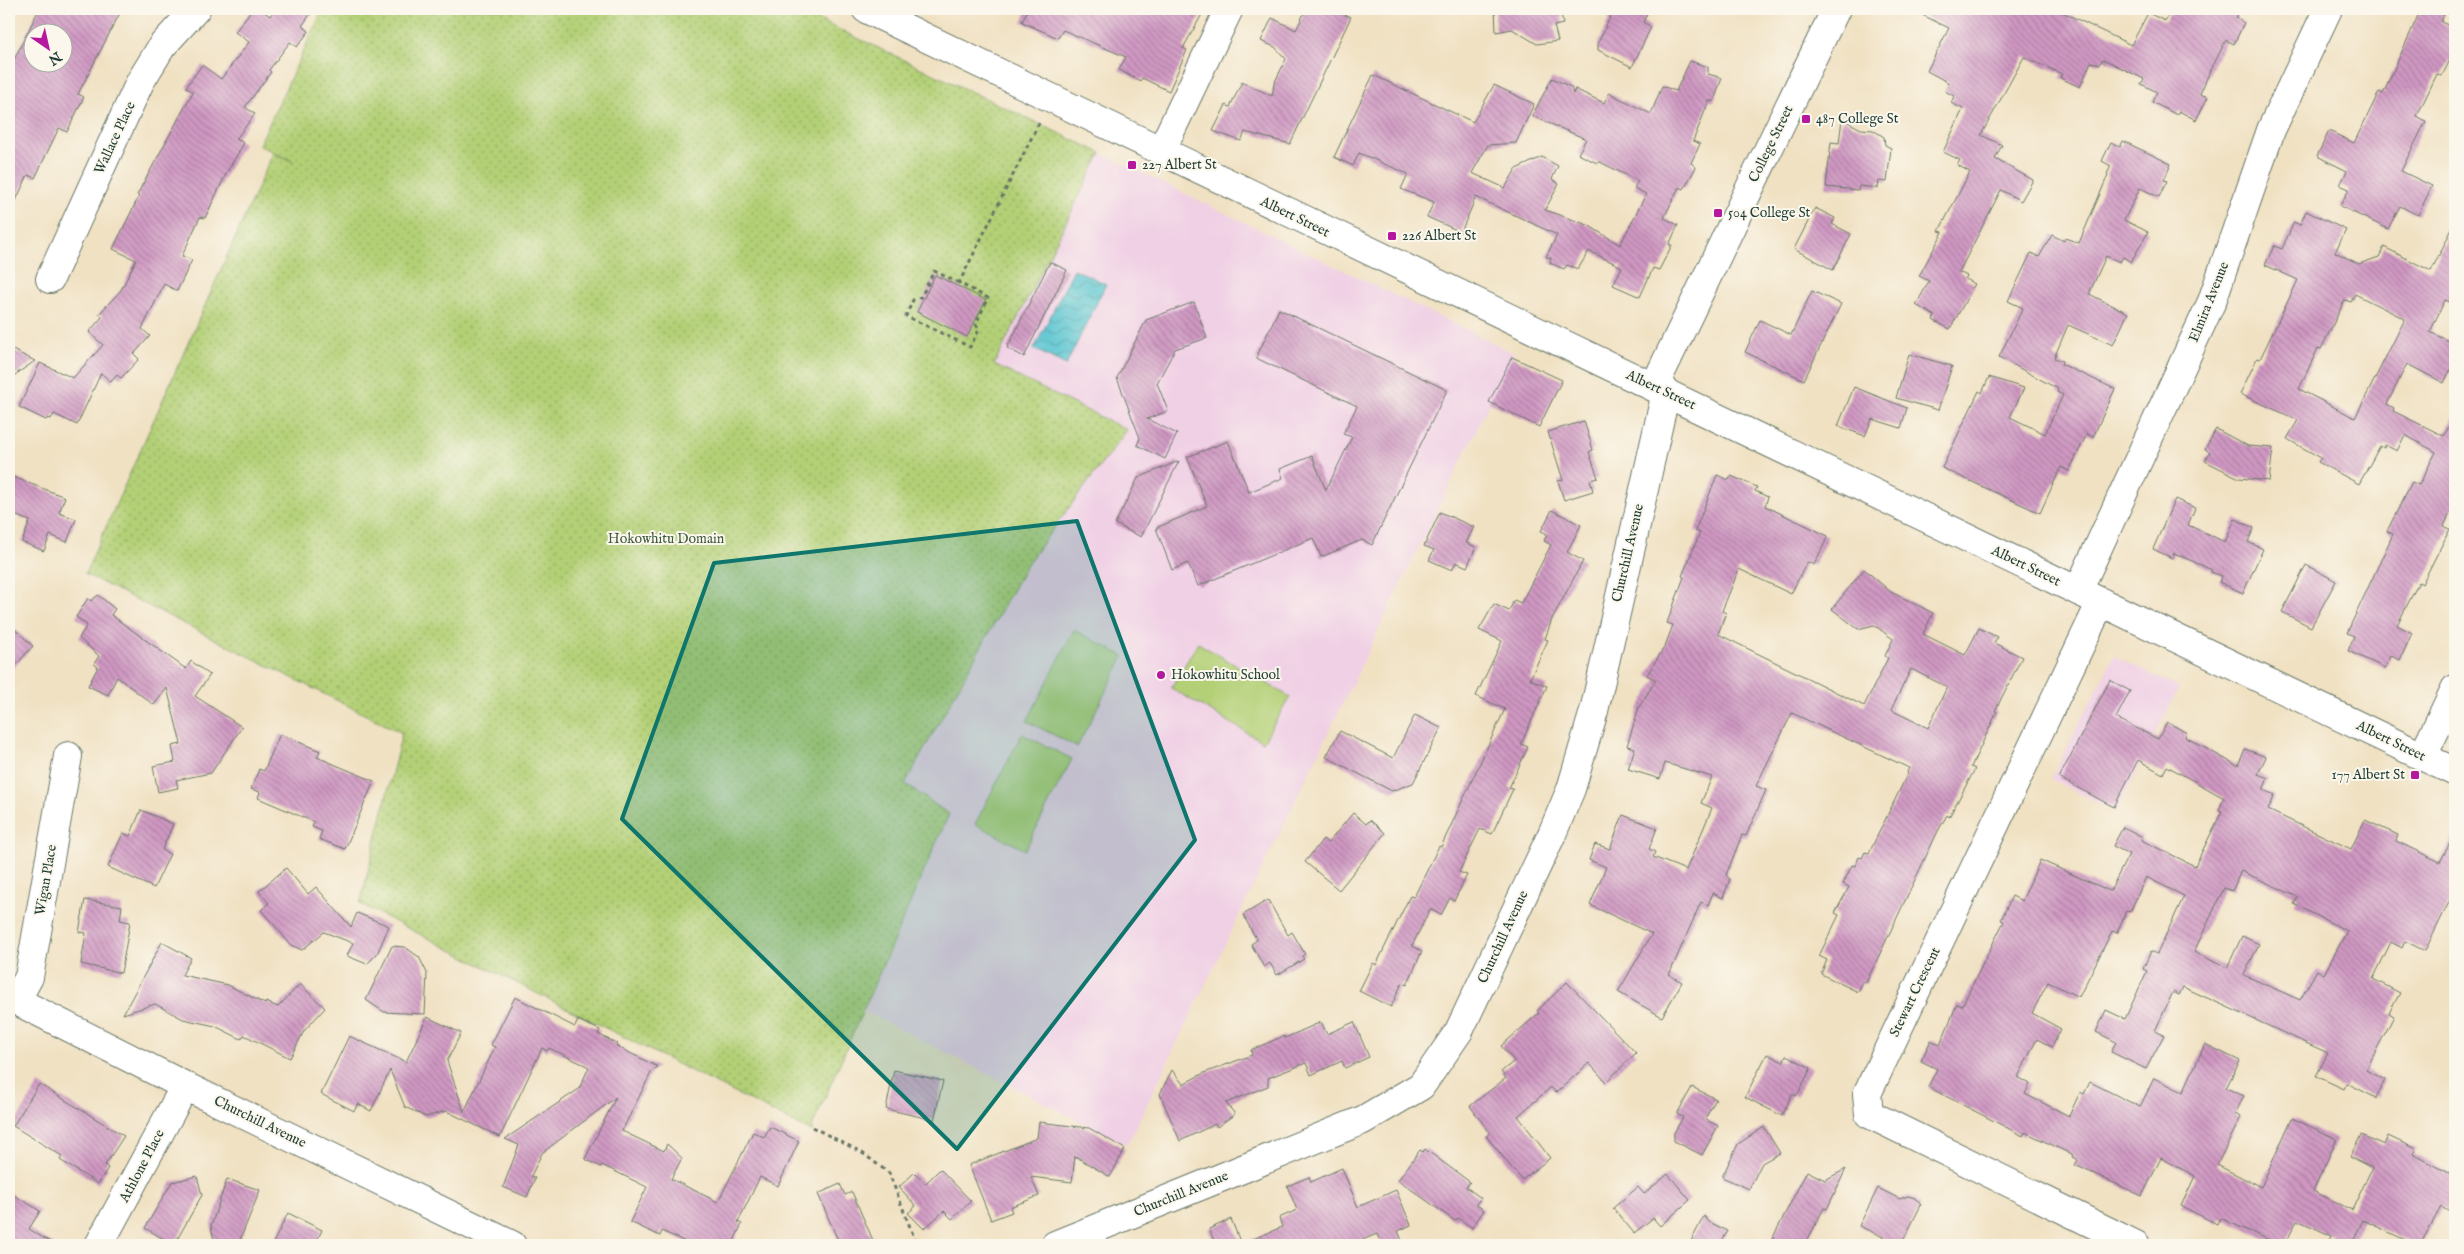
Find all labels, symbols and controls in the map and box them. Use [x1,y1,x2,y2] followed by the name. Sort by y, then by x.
[22,22,72,72] north arrow
[45,47,66,69] text: N
[90,98,140,177] street label: Wallace Place
[1745,102,1797,185] street label: College Street
[1816,110,1899,128] place label: 487 College St
[1800,113,1812,125] marker: 487 College St
[1142,156,1217,174] place label: 227 Albert St
[1126,159,1138,171] marker: 227 Albert St
[1256,192,1333,242] street label: Albert Street
[1728,204,1811,222] place label: 504 College St
[1712,207,1724,219] marker: 504 College St
[1402,227,1476,245] place label: 226 Albert St
[1386,230,1398,242] marker: 226 Albert St
[2185,259,2234,345] street label: Elmira Avenue
[1622,366,1699,414] street label: Albert Street
[1608,501,1648,604] street label: Churchill Avenue
[608,530,725,548] park label: Hokowhitu Domain
[1987,541,2064,591] street label: Albert Street
[1171,666,1280,684] place label: Hokowhitu School
[1155,669,1167,681] marker: Hokowhitu School
[2352,716,2429,766] street label: Albert Street
[2331,766,2405,784] place label: 177 Albert St
[2409,769,2421,781] marker: 177 Albert St
[31,843,61,917] street label: Wigan Place
[1474,887,1533,986] street label: Churchill Avenue
[1885,944,1945,1040] street label: Stewart Crescent
[211,1092,310,1152] street label: Churchill Avenue
[115,1126,169,1207] street label: Athlone Place
[1131,1167,1231,1221] street label: Churchill Avenue

